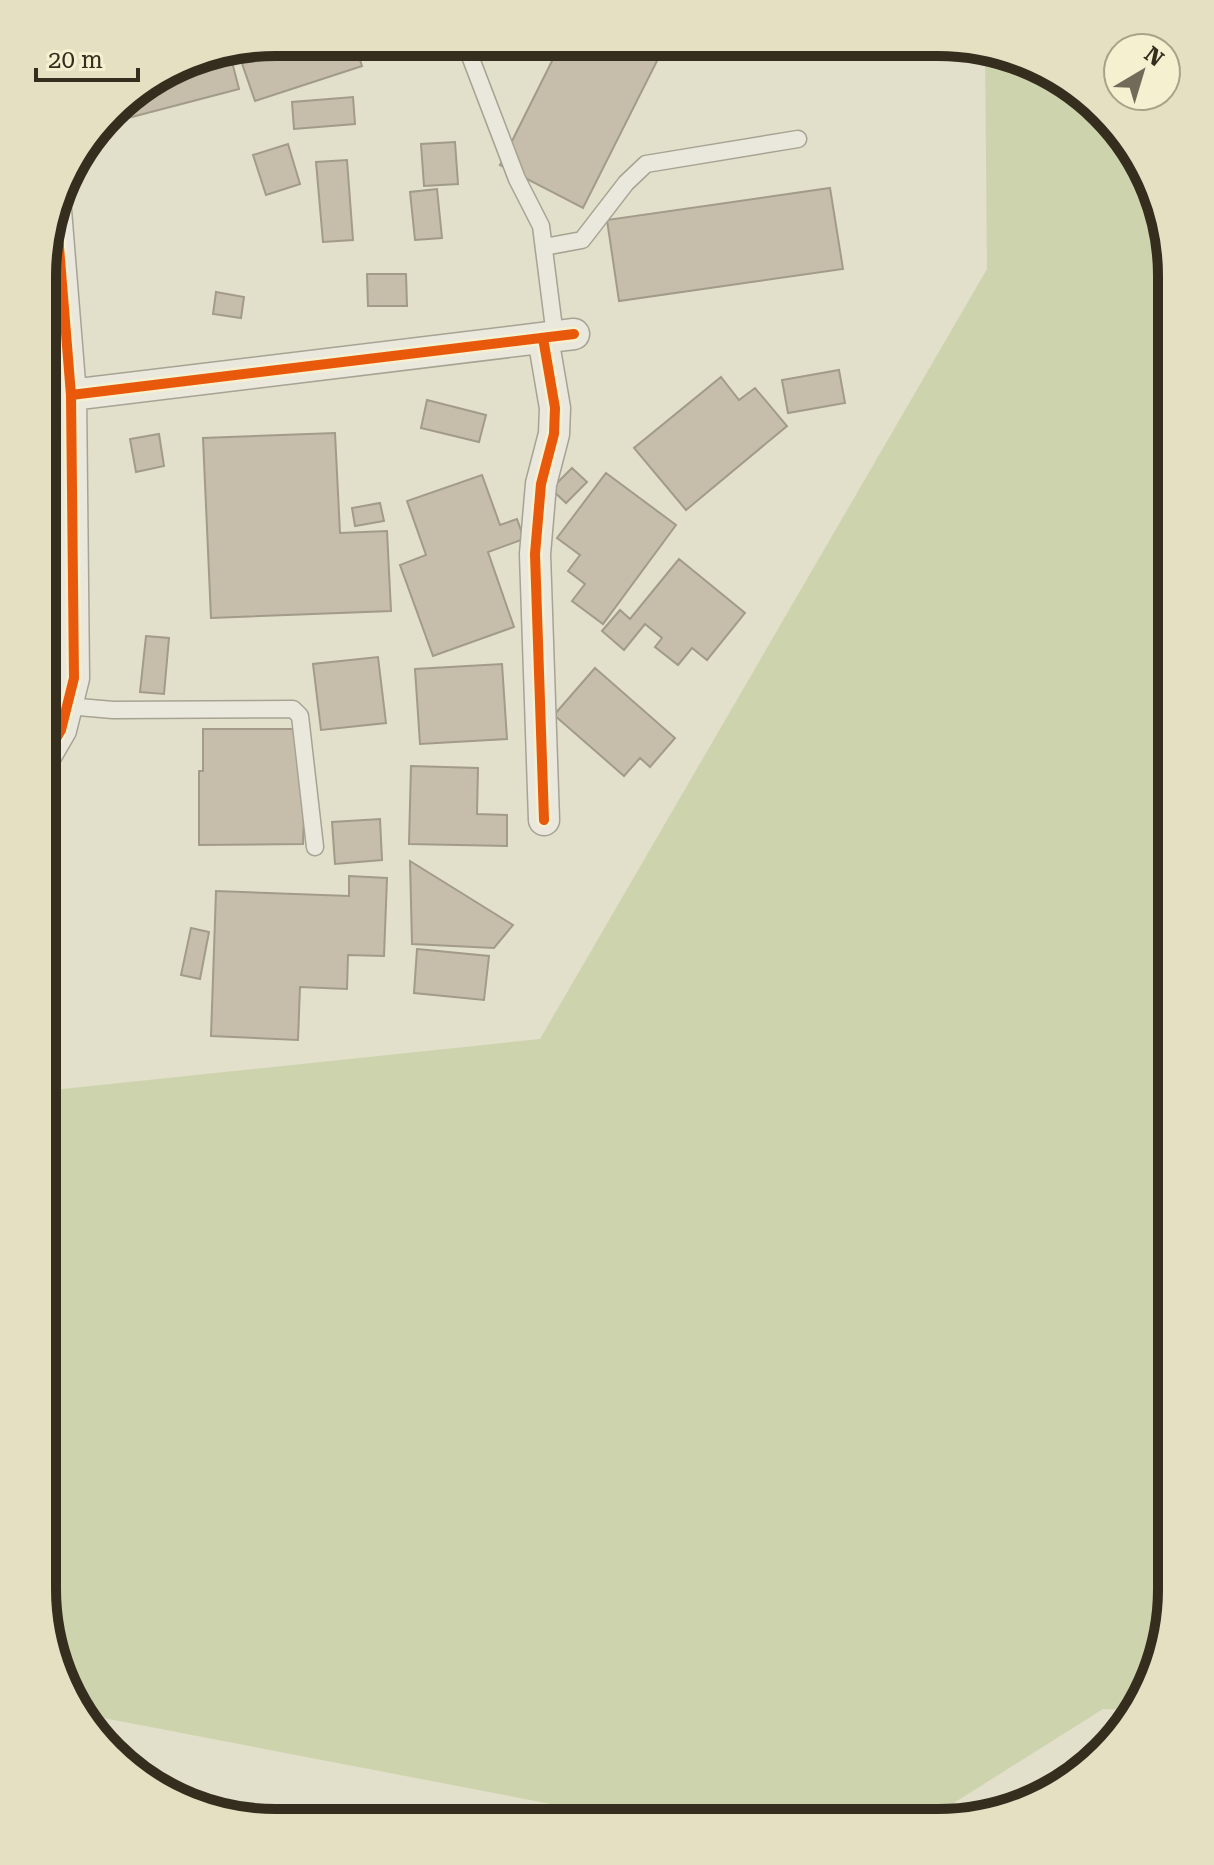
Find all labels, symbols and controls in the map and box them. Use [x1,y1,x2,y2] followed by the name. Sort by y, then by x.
[36,32,138,82] scale bar
[1102,32,1182,112] north arrow
[1140,42,1168,72] text: N
[48,46,103,74] text: 20 m

